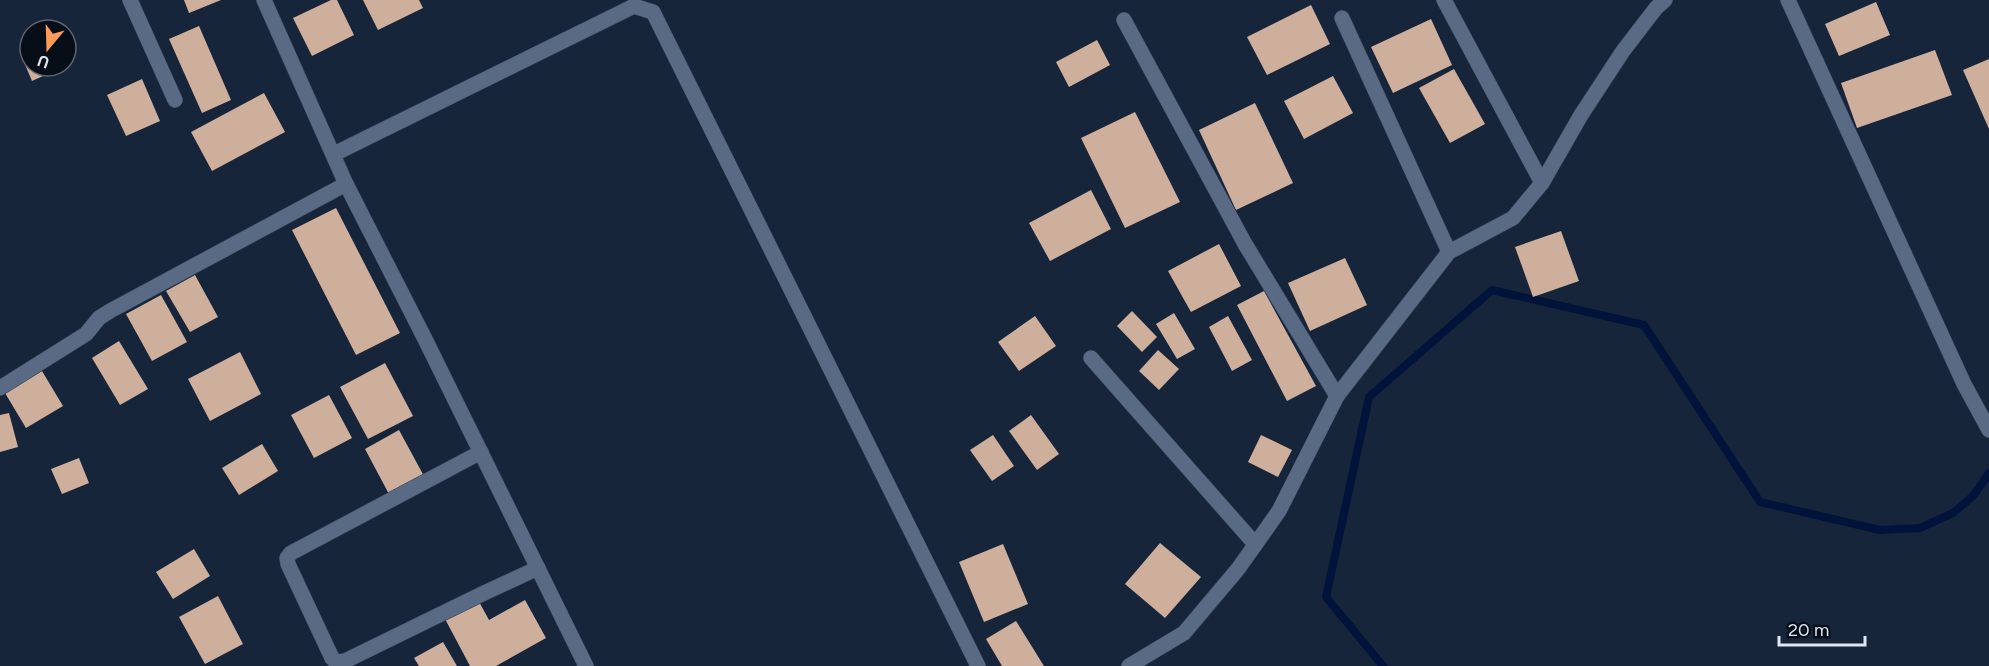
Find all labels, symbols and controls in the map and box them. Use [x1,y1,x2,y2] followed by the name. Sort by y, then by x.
[18,18,78,78] north arrow
[35,51,52,73] text: U
[1779,609,1864,647] scale bar
[1788,619,1829,641] text: 20 m

